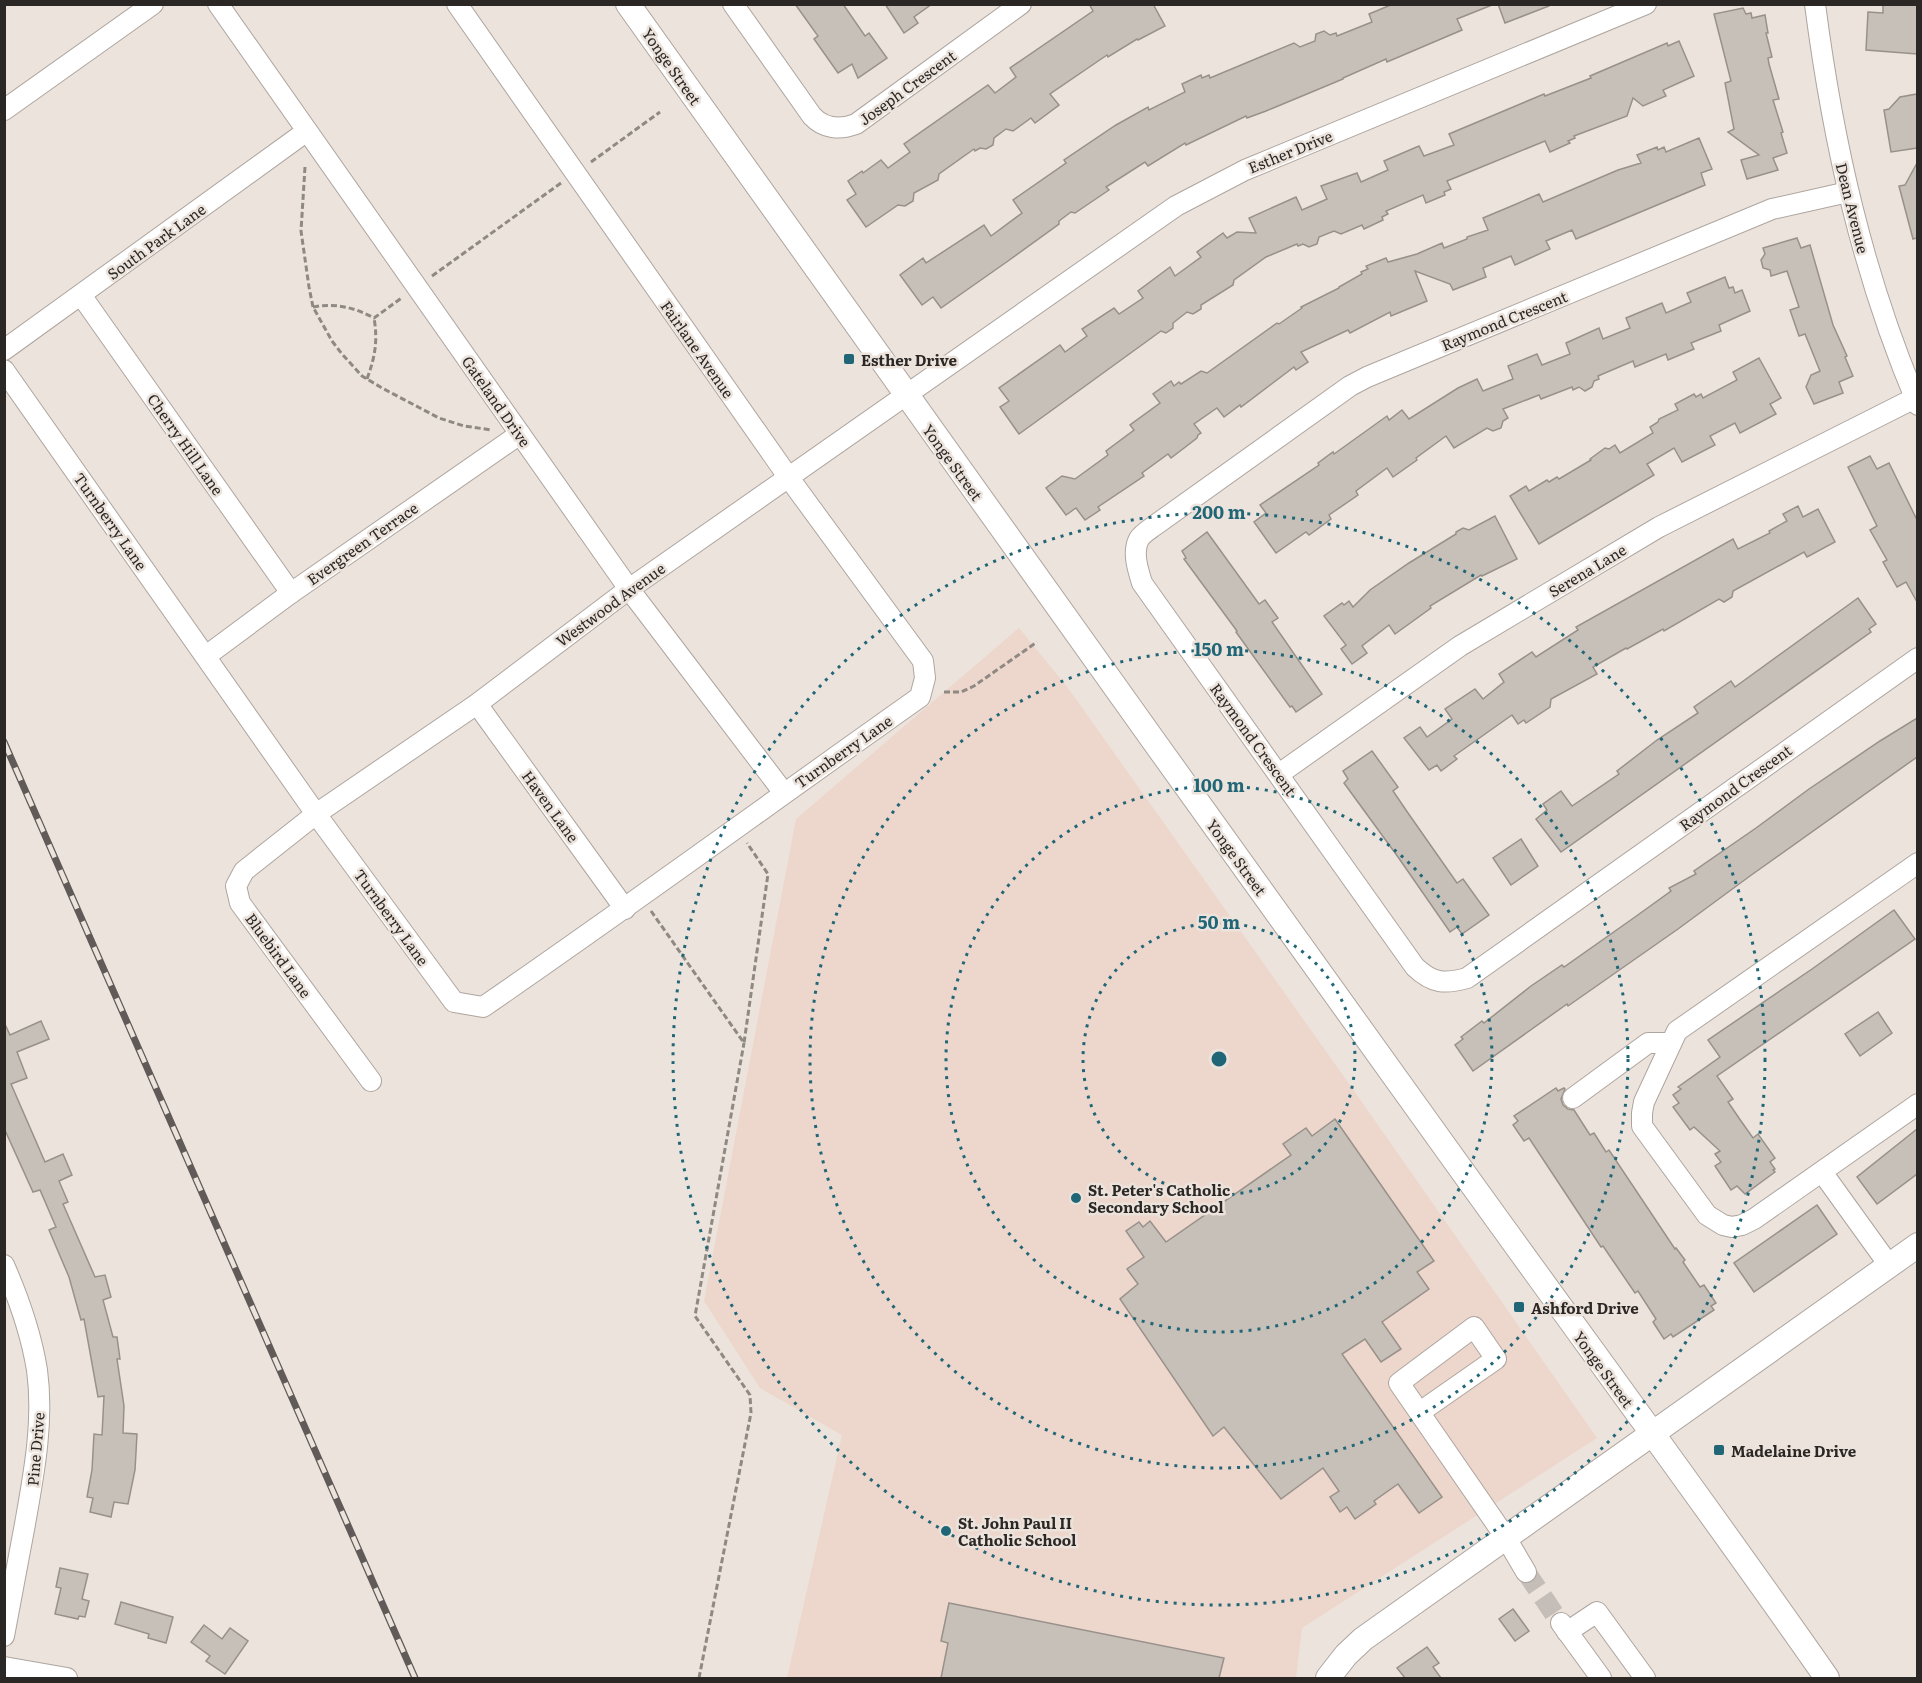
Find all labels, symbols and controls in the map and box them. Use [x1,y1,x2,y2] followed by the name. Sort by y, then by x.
[637,23,707,109] street label: Yonge Street
[854,44,960,130] street label: Joseph Crescent
[1244,124,1336,178] street label: Esther Drive
[1831,160,1875,256] street label: Dean Avenue
[102,197,210,285] street label: South Park Lane
[1438,284,1570,356] street label: Raymond Crescent
[656,295,740,403] street label: Fairlane Avenue
[861,348,958,371] place label: Esther Drive
[457,351,537,452] street label: Gateland Drive
[842,352,856,366] marker: Esther Drive
[142,389,230,500] street label: Cherry Hill Lane
[917,419,989,505] street label: Yonge Street
[69,467,153,575] street label: Turnberry Lane
[302,496,422,590] street label: Evergreen Terrace
[1192,498,1246,525] text: 200 m
[1544,538,1631,602] street label: Serena Lane
[551,556,670,652] street label: Westwood Avenue
[1194,635,1244,662] text: 150 m
[1205,678,1303,800] street label: Raymond Crescent
[789,709,897,793] street label: Turnberry Lane
[1674,738,1796,836] street label: Raymond Crescent
[517,765,585,847] street label: Haven Lane
[1193,771,1245,798] text: 100 m
[1201,814,1273,900] street label: Yonge Street
[349,864,435,970] street label: Turnberry Lane
[240,908,318,1002] street label: Bluebird Lane
[1198,908,1240,935] text: 50 m
[1209,1049,1229,1069] centre of rings
[1088,1178,1230,1218] place label: St. Peter's Catholic Secondary School
[1069,1191,1083,1205] marker: St. Peter's Catholic Secondary School
[1531,1296,1639,1319] place label: Ashford Drive
[1512,1300,1526,1314] marker: Ashford Drive
[1568,1326,1640,1412] street label: Yonge Street
[20,1411,50,1487] street label: Pine Drive
[1731,1439,1857,1462] place label: Madelaine Drive
[1712,1443,1726,1457] marker: Madelaine Drive
[958,1511,1077,1551] place label: St. John Paul II Catholic School
[939,1524,953,1538] marker: St. John Paul II Catholic School

